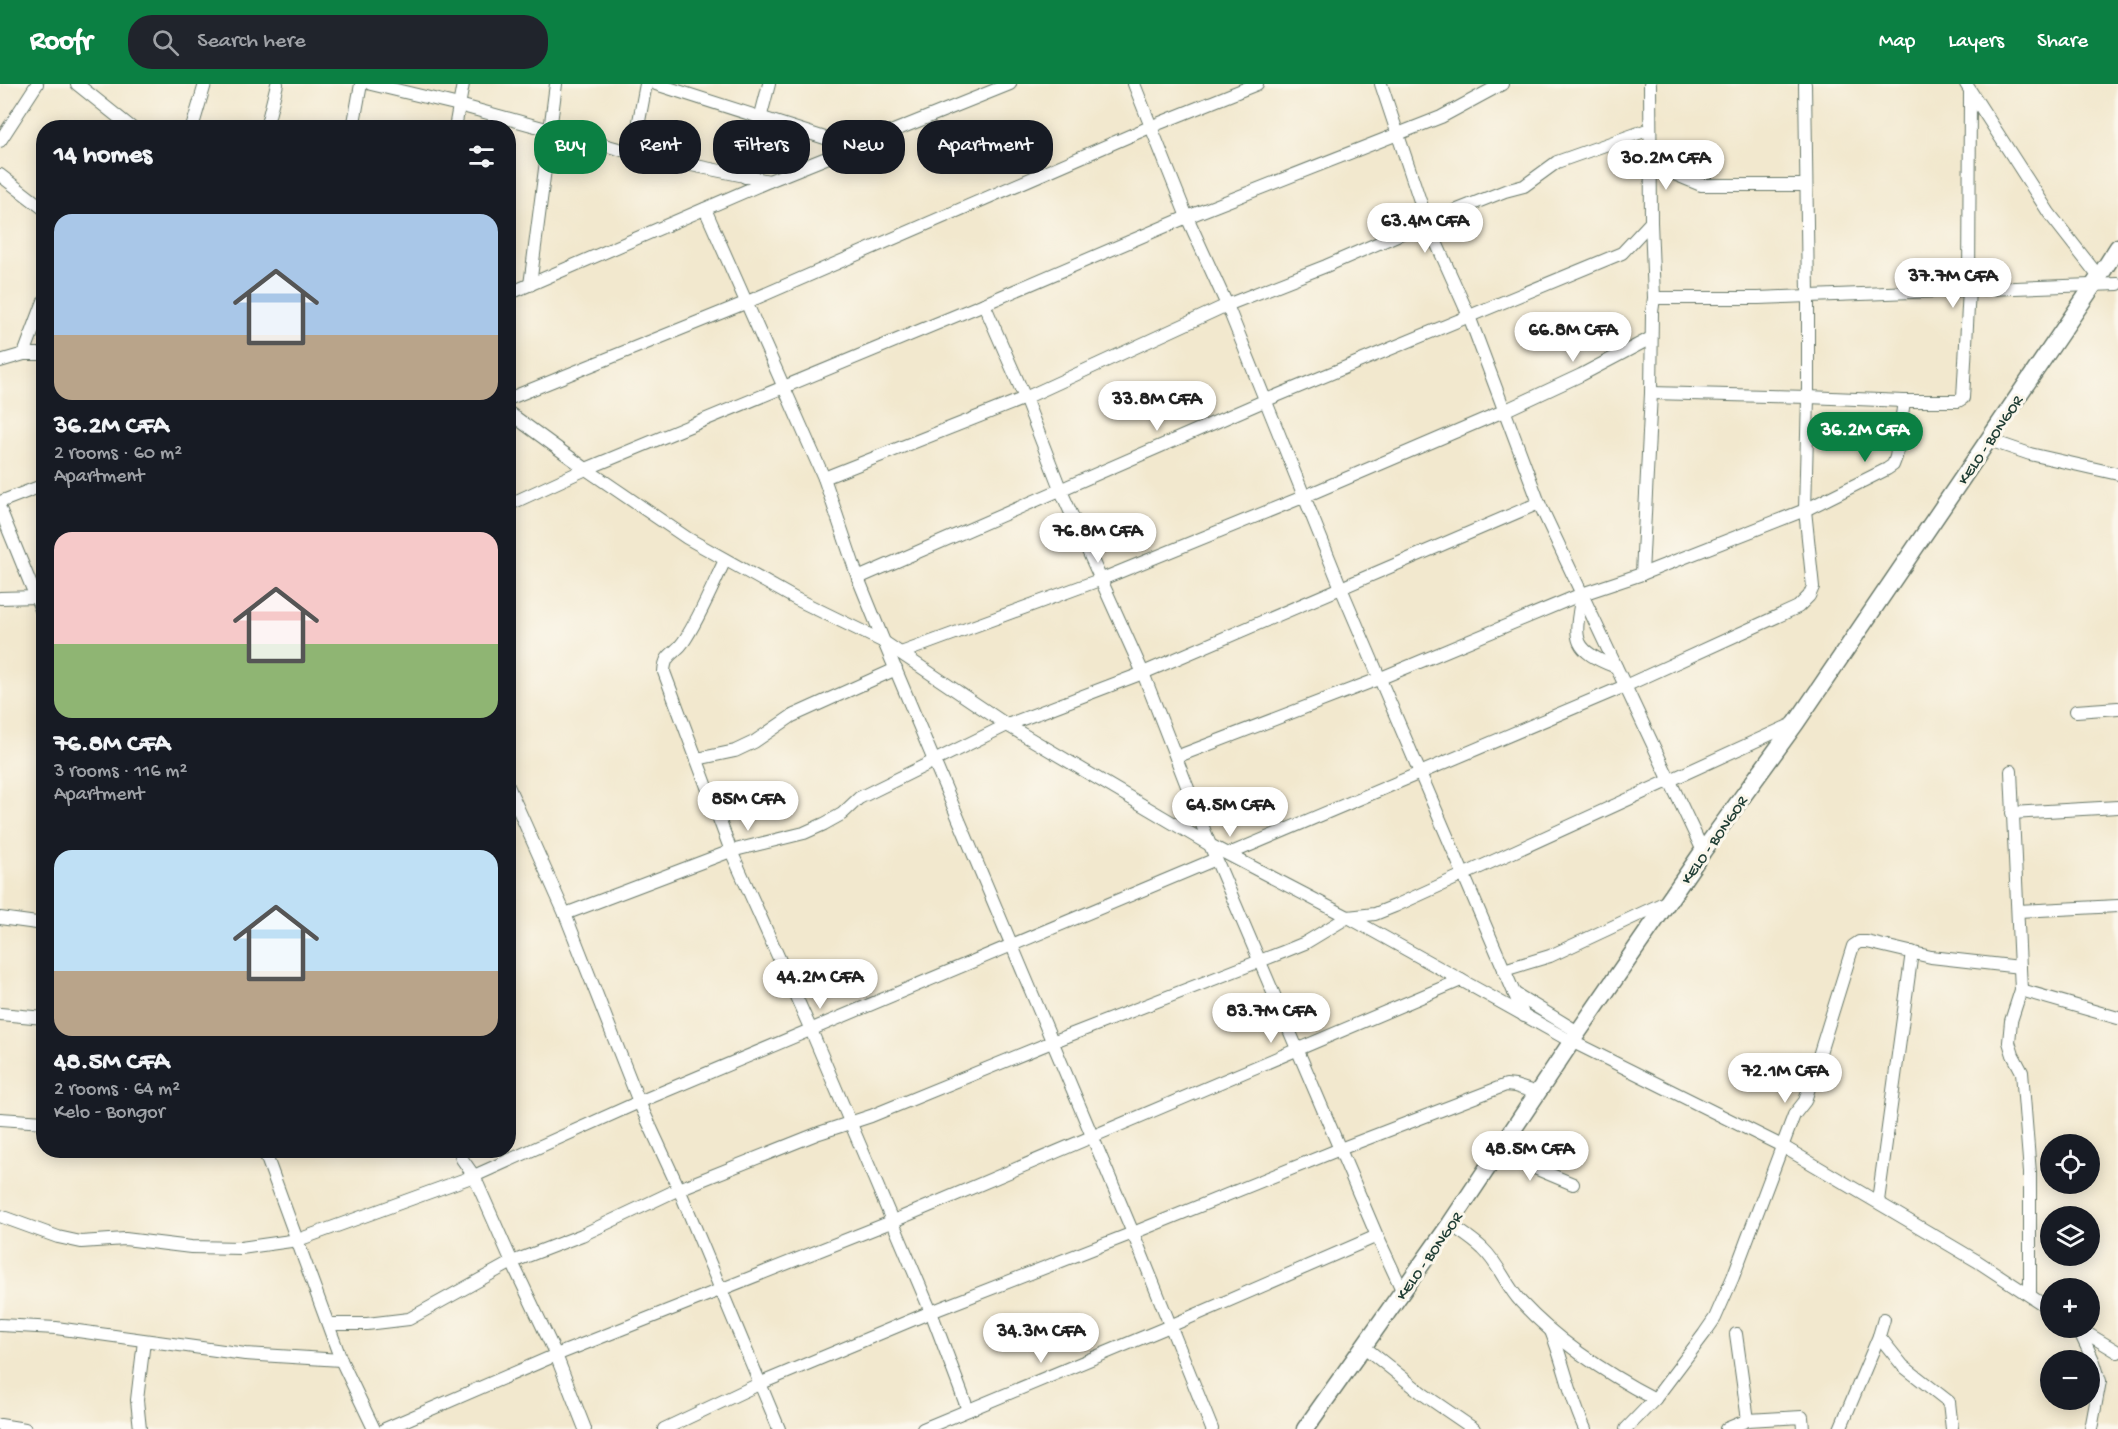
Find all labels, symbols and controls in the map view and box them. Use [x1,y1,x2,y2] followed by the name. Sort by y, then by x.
[128,15,548,69] search box
[30,26,92,59] text: Roofr
[149,26,182,59] icon: search
[197,29,306,55] text: Search here
[1879,30,1915,55] text: Map
[1948,30,2004,55] text: Layers
[2037,30,2088,55] text: Share
[534,120,607,174] chip: Buy
[619,120,701,174] chip: Rent
[713,120,810,174] chip: Filters
[822,120,905,174] chip: New
[917,120,1053,174] chip: Apartment
[465,140,498,173] icon: filters
[1597,140,1735,191] pin: 30.2M CFA
[54,141,152,172] text: 14 homes
[1621,148,1711,171] text: 30.2M CFA
[1356,203,1494,254] pin: 63.4M CFA
[1381,211,1469,234] text: 63.4M CFA
[222,253,330,361] icon: home
[1884,258,2022,309] pin: 37.7M CFA
[1909,266,1997,289] text: 37.7M CFA
[1504,312,1642,363] pin: 66.8M CFA
[1528,320,1618,343] text: 66.8M CFA
[1088,381,1226,432] pin: 33.8M CFA
[1112,389,1202,412] text: 33.8M CFA
[1955,392,2029,489] street label: KELO - BONGOR
[54,412,169,443] text: 36.2M CFA
[1796,412,1934,463] pin: 36.2M CFA
[1821,420,1909,443] text: 36.2M CFA
[54,443,182,466] text: 2 rooms · 60 m²
[54,466,144,489] text: Apartment
[1029,513,1167,564] pin: 76.8M CFA
[1053,521,1143,544] text: 76.8M CFA
[222,571,330,679] icon: home
[54,730,170,761] text: 76.8M CFA
[54,761,187,784] text: 3 rooms · 116 m²
[693,781,803,832] pin: 85M CFA
[54,784,144,807] text: Apartment
[1161,787,1299,838] pin: 64.5M CFA
[712,789,784,812] text: 85M CFA
[1678,793,1754,889] street label: KELO - BONGOR
[1186,795,1274,818] text: 64.5M CFA
[222,889,330,997] icon: home
[751,959,889,1010] pin: 44.2M CFA
[777,967,863,990] text: 44.2M CFA
[1202,993,1340,1044] pin: 83.7M CFA
[1226,1001,1316,1024] text: 83.7M CFA
[54,1048,169,1079] text: 48.5M CFA
[1716,1053,1854,1104] pin: 72.1M CFA
[1742,1061,1828,1084] text: 72.1M CFA
[54,1079,180,1102] text: 2 rooms · 64 m²
[54,1102,165,1125] text: Kelo - Bongor
[1461,1131,1599,1182] pin: 48.5M CFA
[2040,1134,2100,1410] map controls
[2040,1134,2100,1194] button: locate
[1486,1139,1574,1162] text: 48.5M CFA
[2040,1206,2100,1266] button: layers
[1393,1209,1469,1305] street label: KELO - BONGOR
[2040,1278,2100,1338] button: +
[972,1313,1110,1364] pin: 34.3M CFA
[997,1321,1085,1344] text: 34.3M CFA
[2040,1350,2100,1410] button: −

